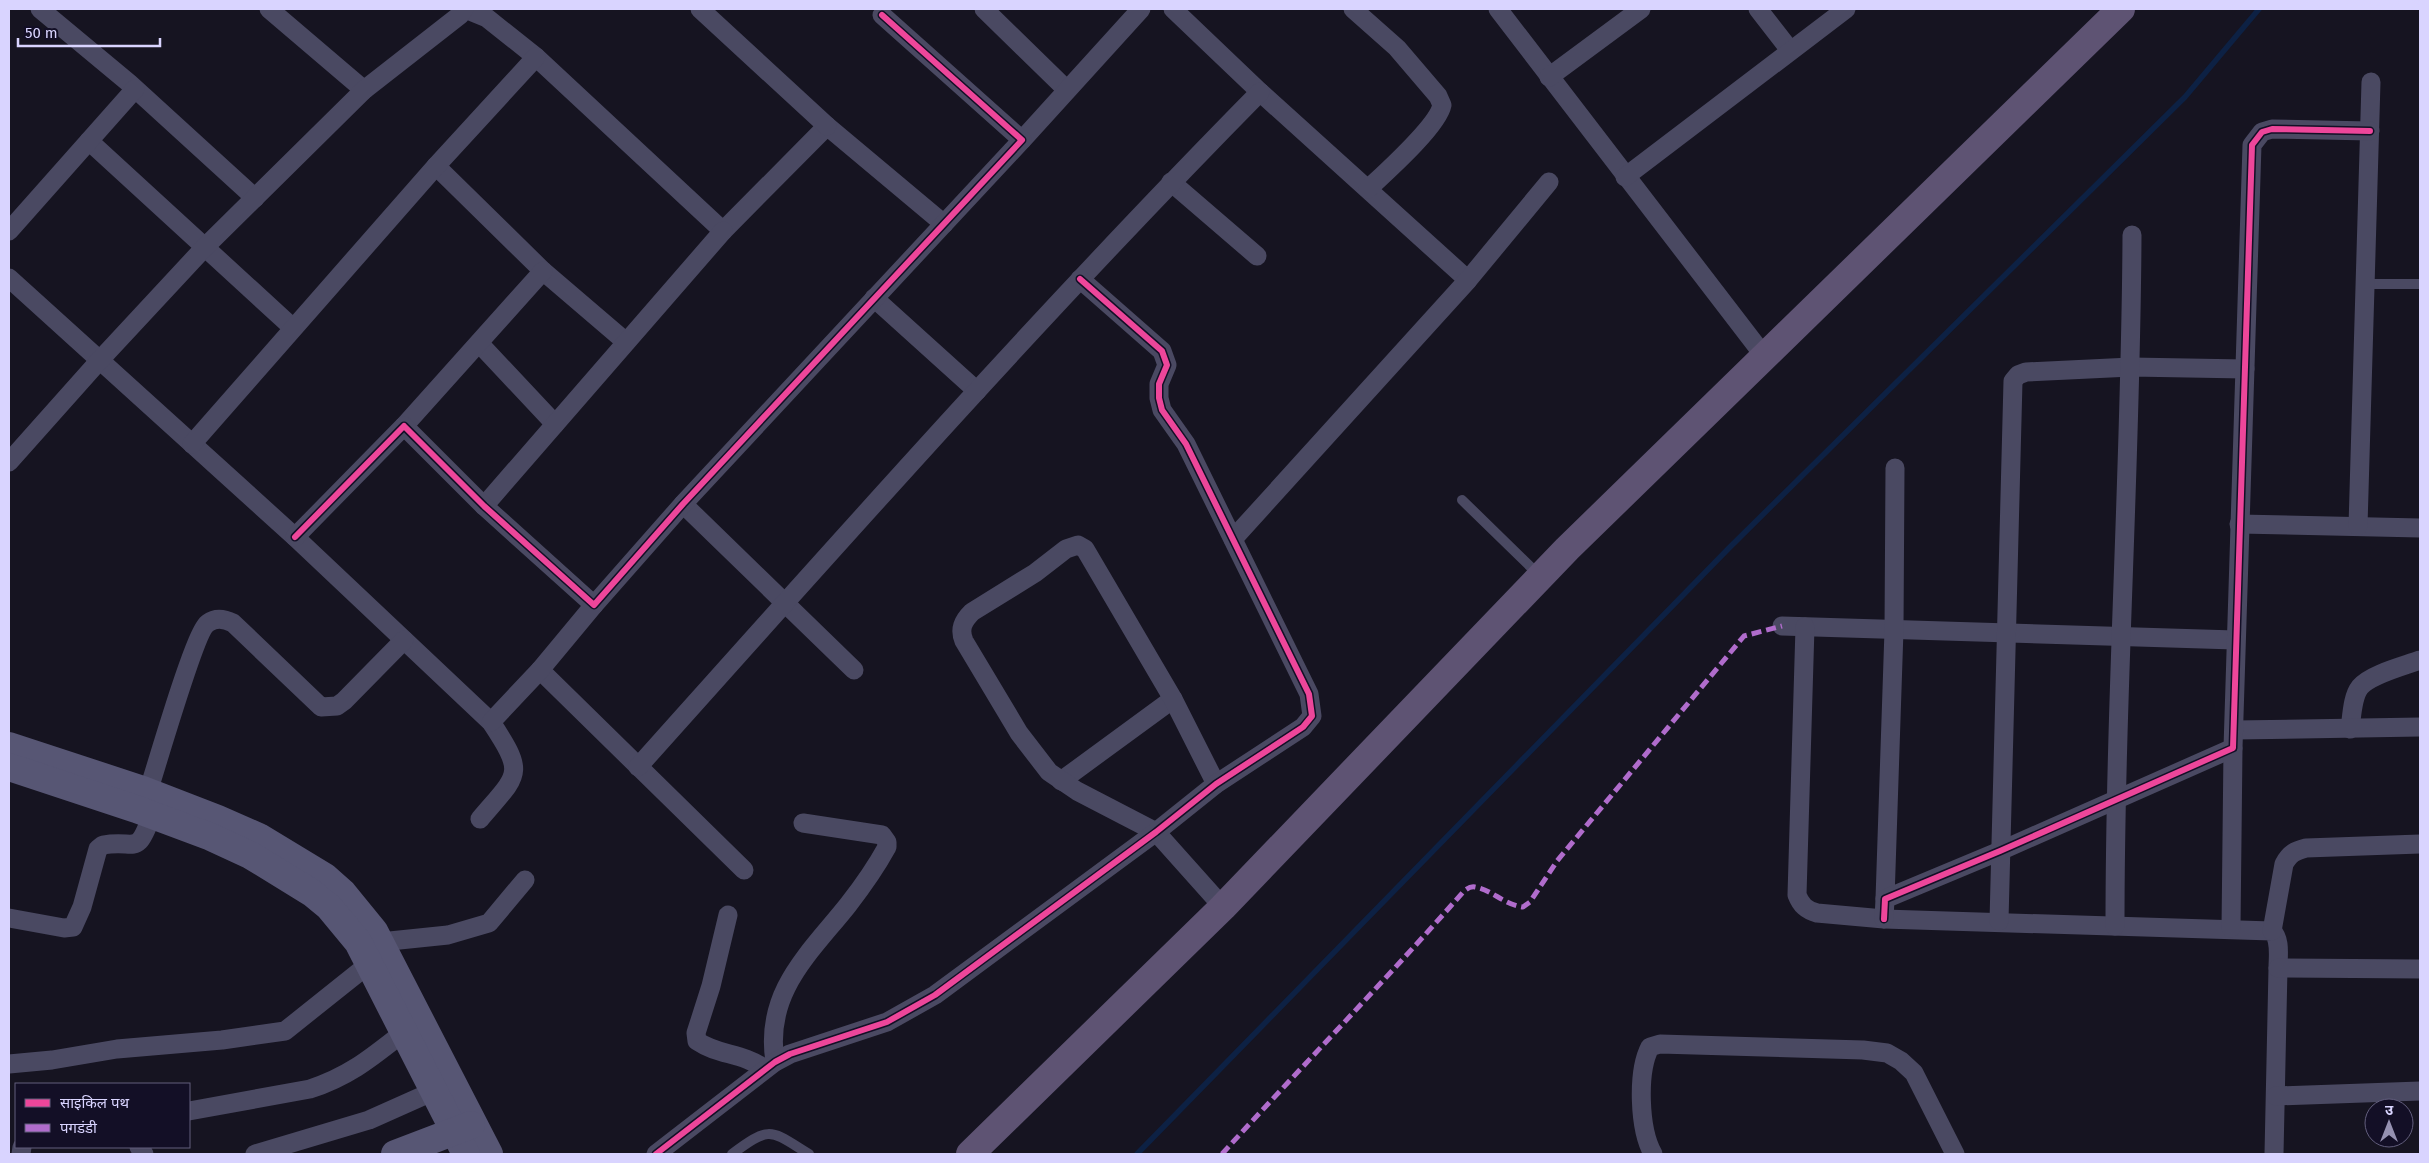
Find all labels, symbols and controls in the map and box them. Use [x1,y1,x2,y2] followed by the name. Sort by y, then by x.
[18,15,160,47] scale bar
[25,24,58,42] text: 50 m
[15,1083,190,1148] legend
[60,1094,129,1112] text: साइकिल पथ
[2364,1098,2414,1148] north arrow
[2385,1102,2394,1119] text: उ
[60,1119,98,1137] text: पगडंडी

